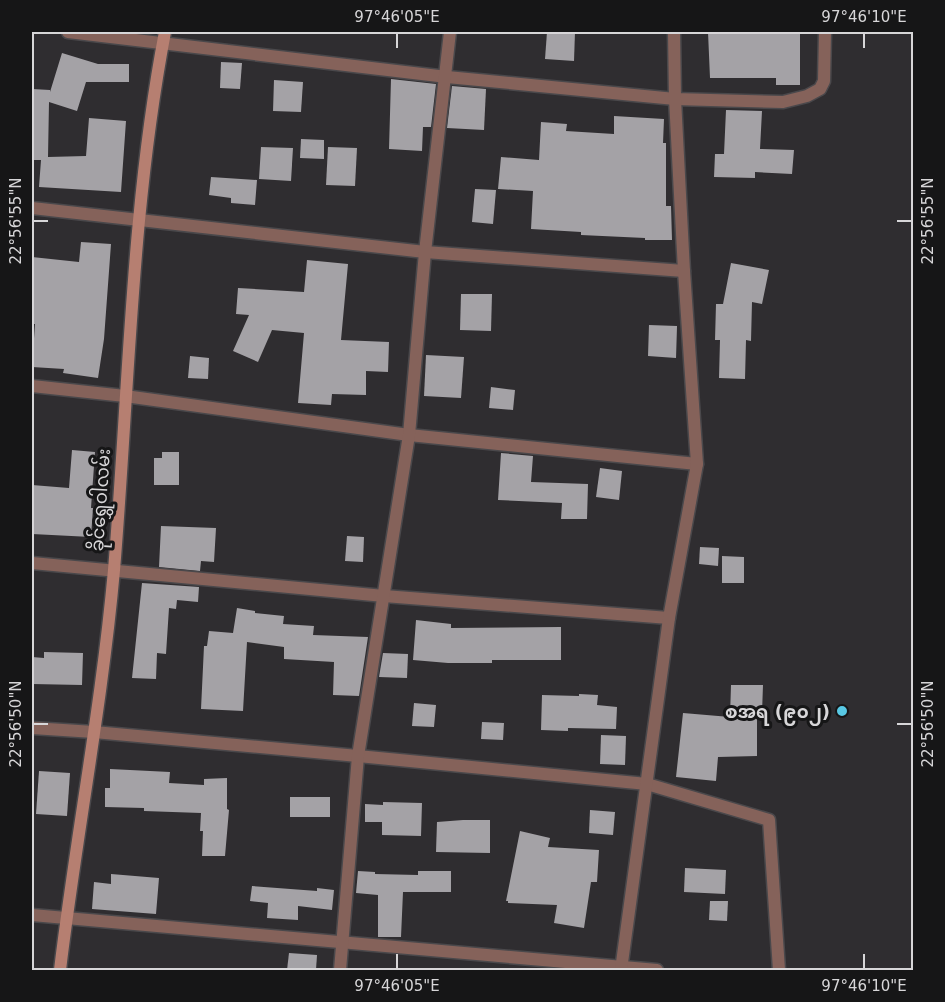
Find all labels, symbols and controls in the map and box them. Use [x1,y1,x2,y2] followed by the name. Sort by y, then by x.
[354,8,440,26] text: 97°46'05"E
[821,8,907,26] text: 97°46'10"E
[7,177,25,265] text: 22°56'55"N
[919,177,937,265] text: 22°56'55"N
[83,448,119,552] street label: ခိုင်ရွှေဝါလမ်း
[7,680,25,768] text: 22°56'50"N
[919,680,937,768] text: 22°56'50"N
[725,701,830,726] place label: စအရ (၉၀၂)
[835,704,849,718] marker: စအရ (၉၀၂)
[354,977,440,995] text: 97°46'05"E
[821,977,907,995] text: 97°46'10"E

